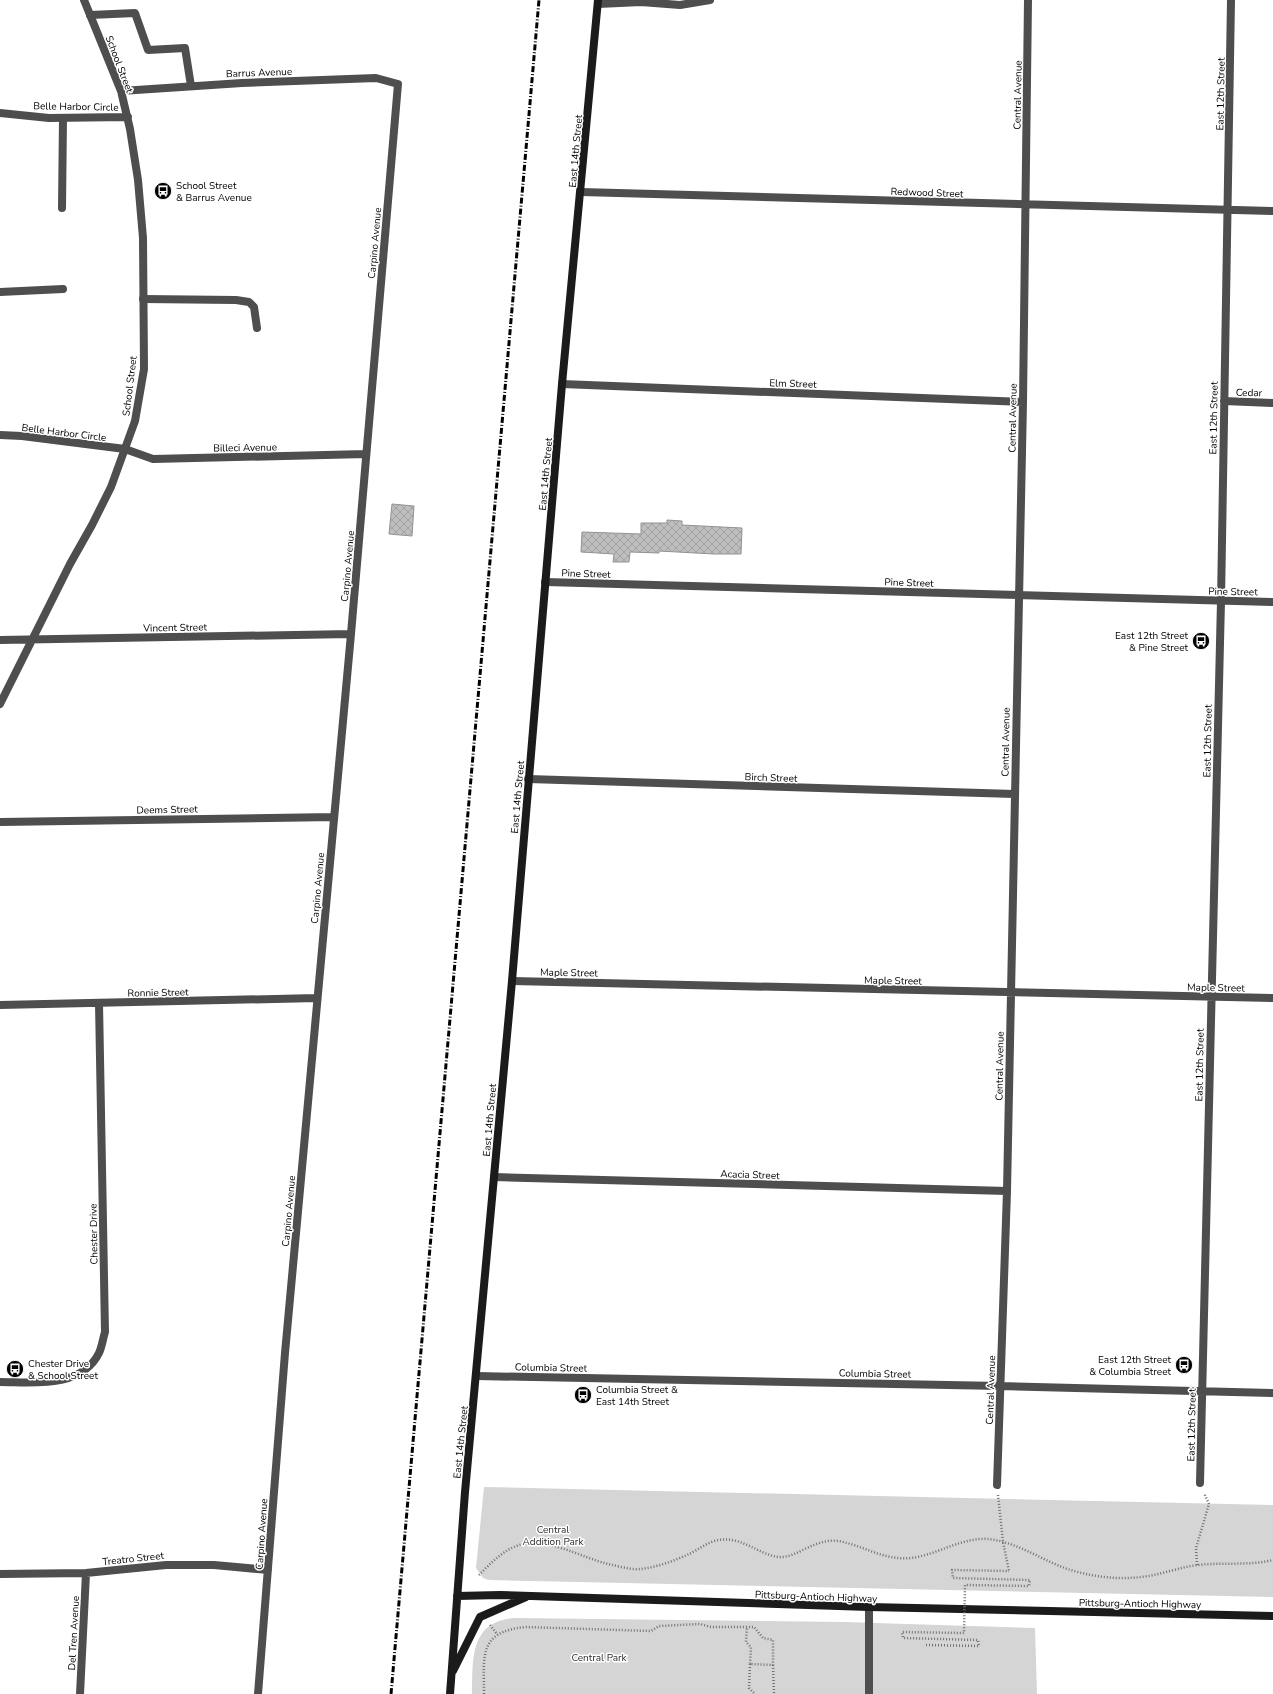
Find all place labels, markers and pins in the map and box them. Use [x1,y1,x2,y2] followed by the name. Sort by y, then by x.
[176,179,252,205] place label: School Street & Barrus Avenue
[153,181,173,201] bus stop icon: School Street & Barrus Avenue
[1115,629,1188,655] place label: East 12th Street & Pine Street
[1191,631,1211,651] bus stop icon: East 12th Street & Pine Street
[1089,1353,1171,1379] place label: East 12th Street & Columbia Street
[1174,1355,1194,1375] bus stop icon: East 12th Street & Columbia Street
[28,1357,98,1383] place label: Chester Drive & School Street
[5,1359,25,1379] bus stop icon: Chester Drive & School Street
[596,1383,678,1409] place label: Columbia Street & East 14th Street
[573,1385,593,1405] bus stop icon: Columbia Street & East 14th Street

